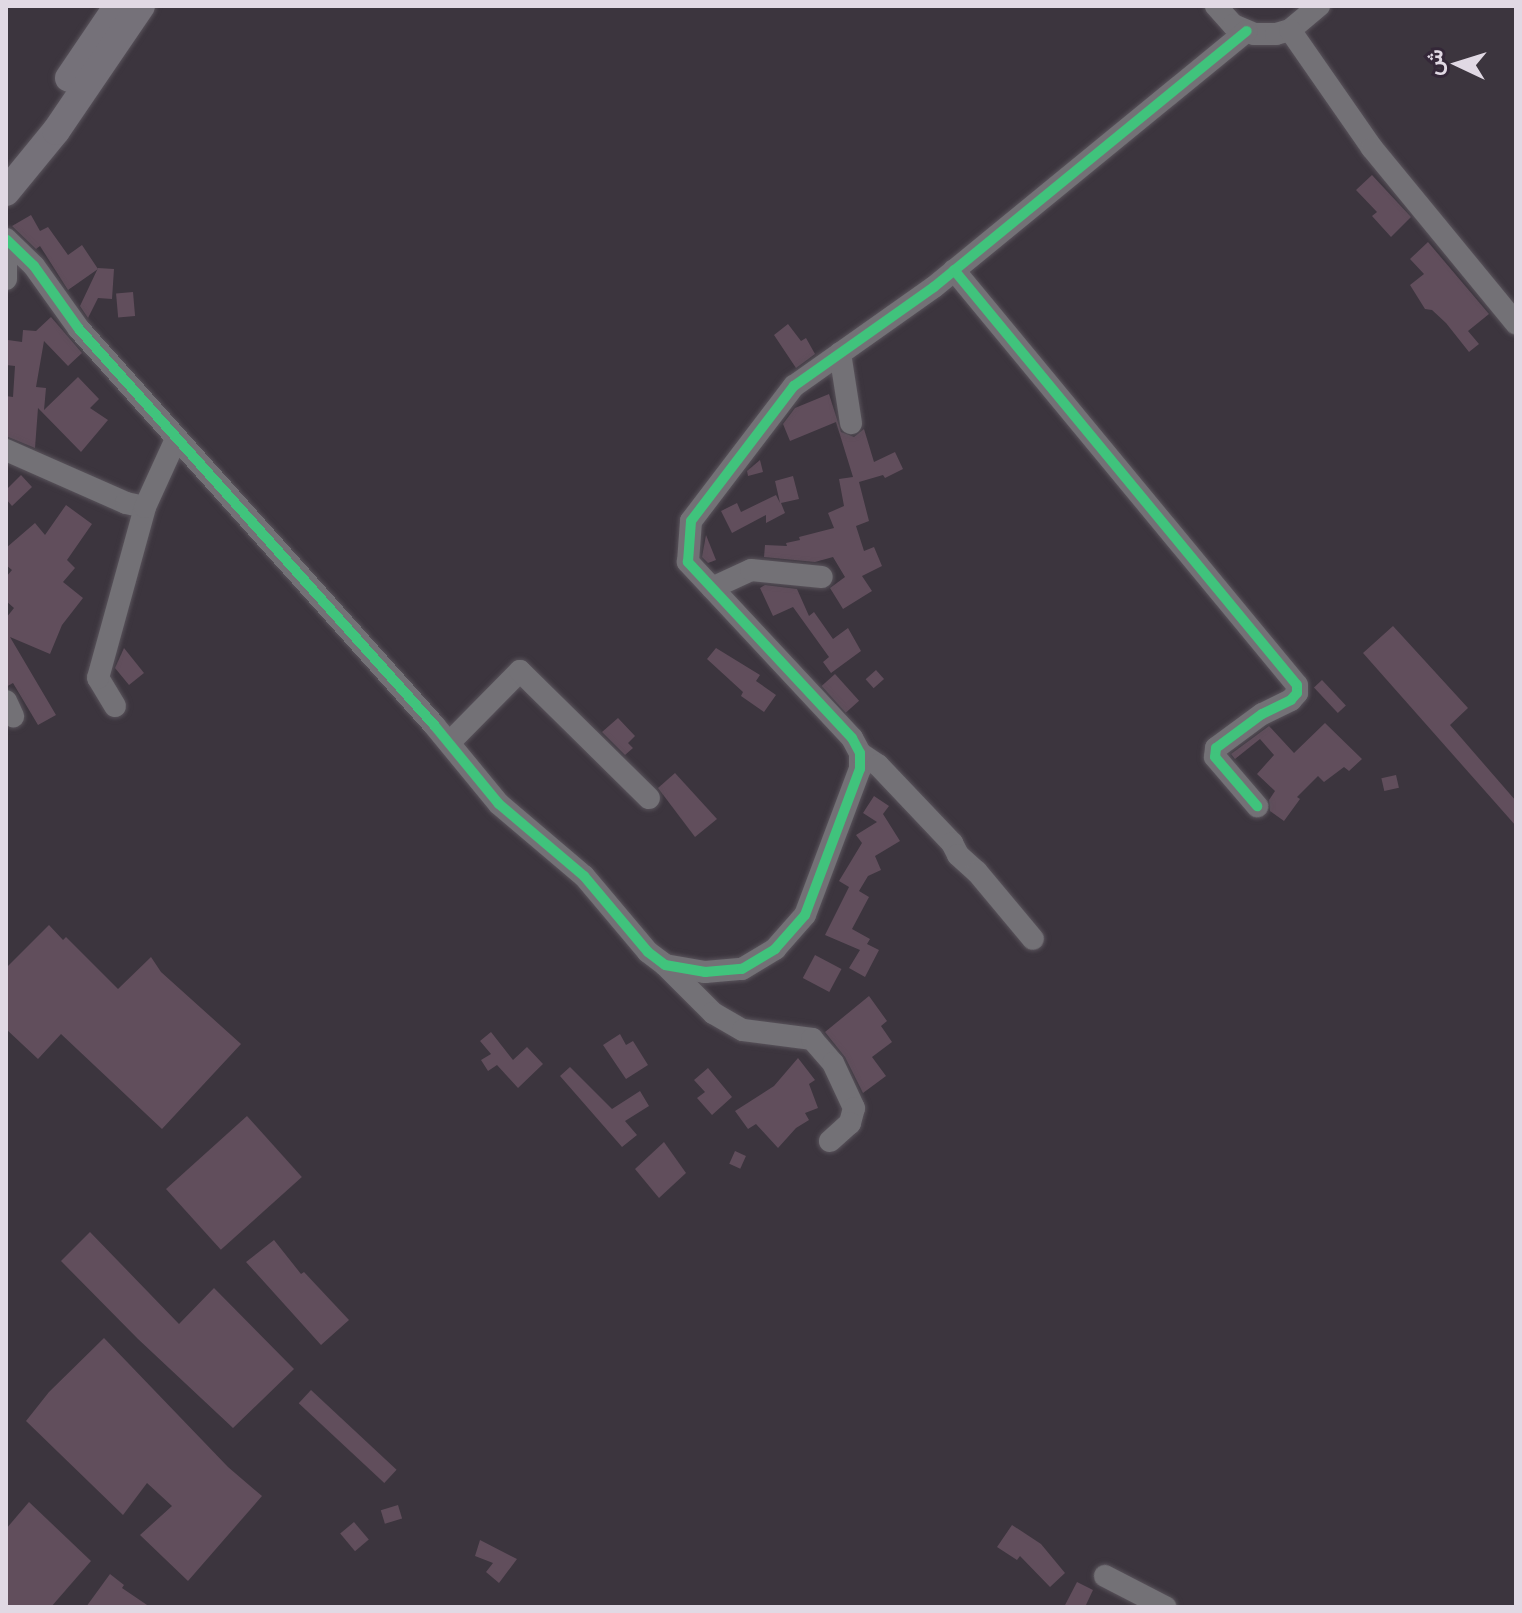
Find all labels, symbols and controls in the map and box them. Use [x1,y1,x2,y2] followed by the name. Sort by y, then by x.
[1418,24,1498,104] north arrow
[1419,48,1448,76] text: ش

